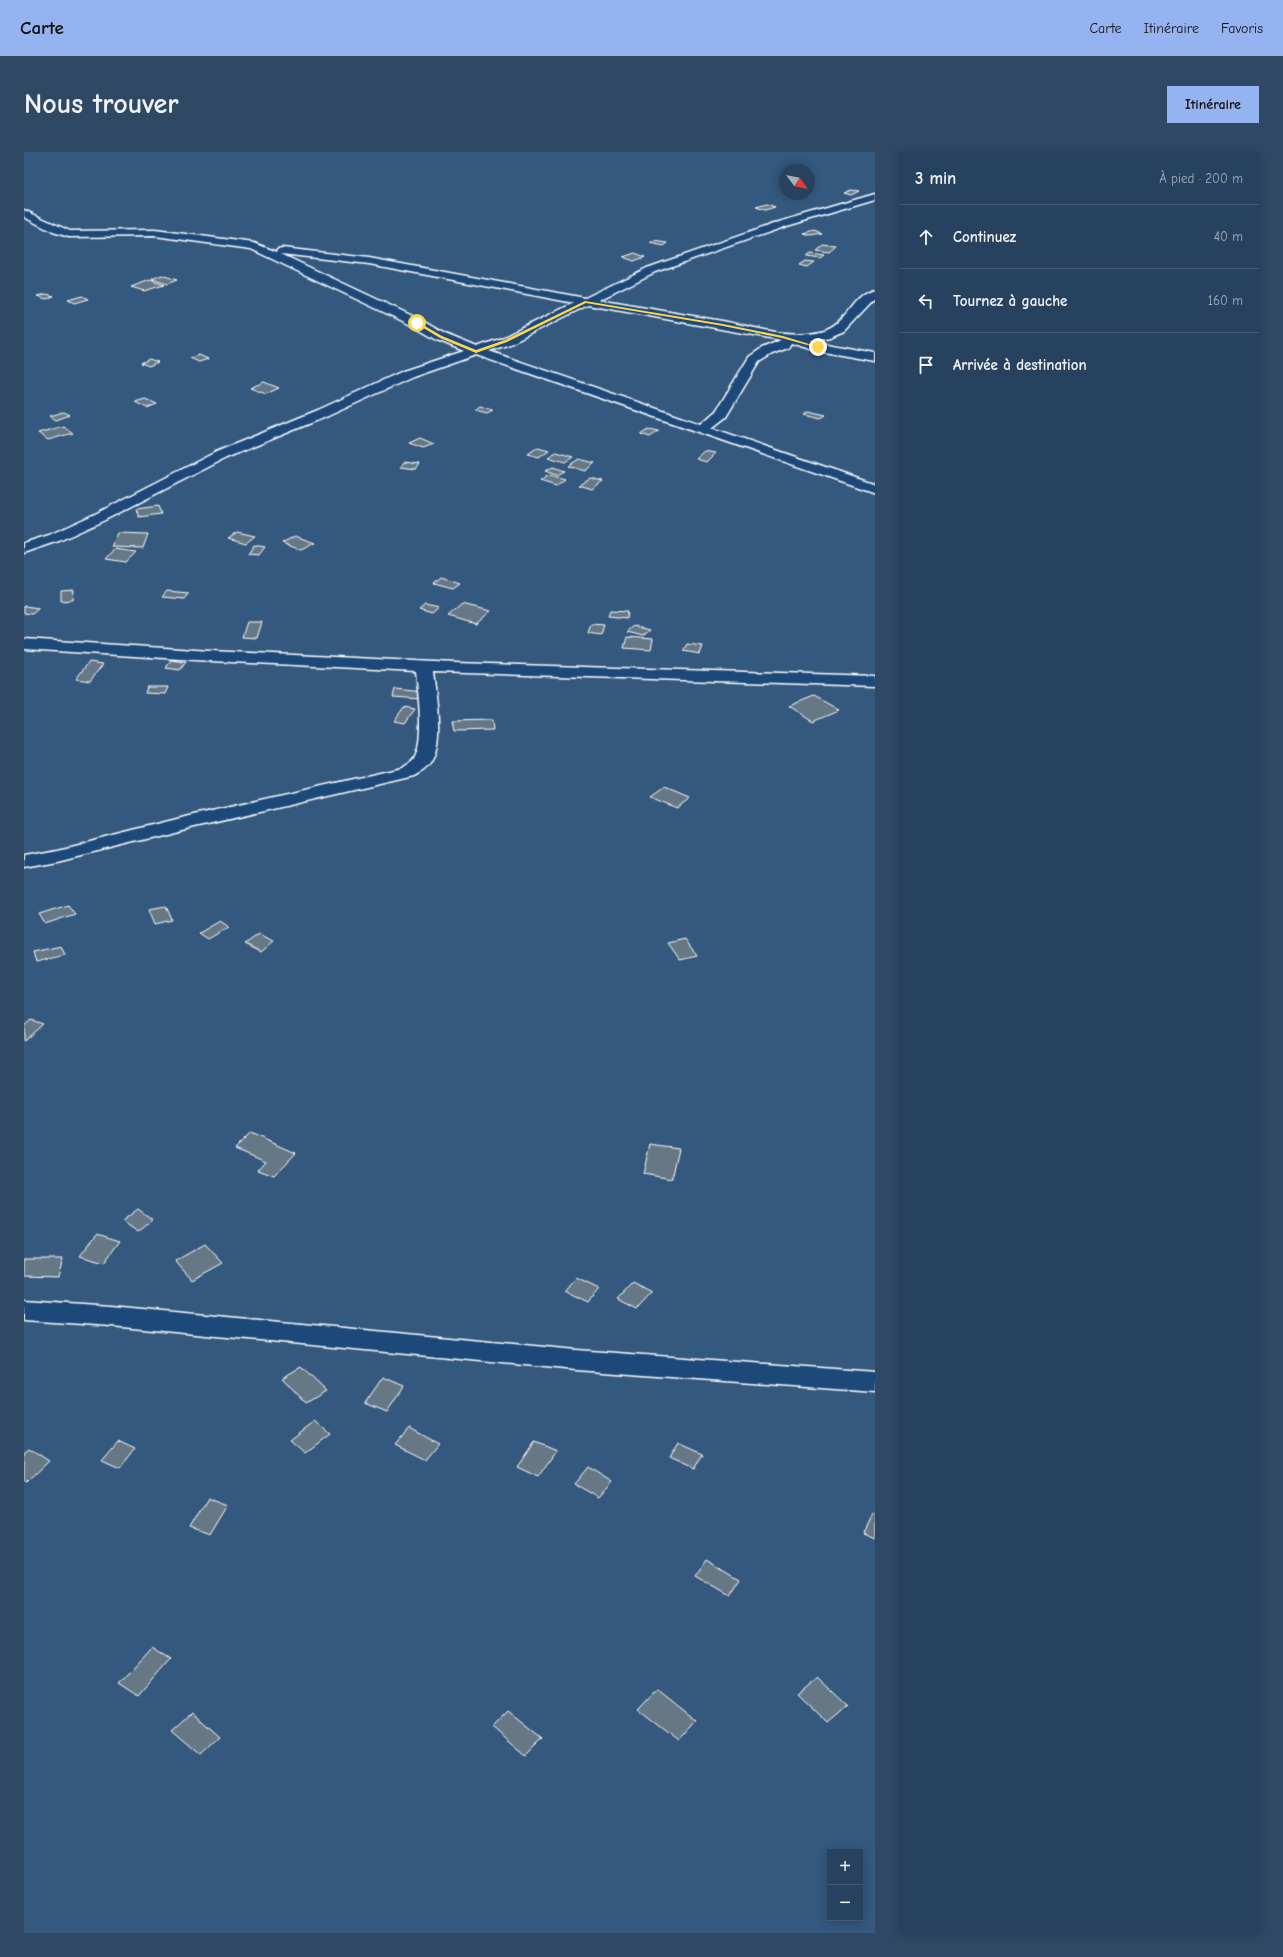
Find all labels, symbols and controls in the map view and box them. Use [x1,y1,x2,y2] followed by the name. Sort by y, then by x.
[20,17,64,39] text: Carte
[1090,20,1122,37] text: Carte
[1144,20,1199,37] text: Itinéraire
[1221,20,1263,37] text: Favoris
[1167,86,1259,123] button: Itinéraire
[24,88,179,120] text: Nous trouver
[779,164,815,200] north arrow
[915,169,956,188] text: 3 min
[1159,171,1243,186] text: À pied · 200 m
[915,226,937,248] icon: ahead
[953,228,1016,246] text: Continuez
[1214,229,1243,244] text: 40 m
[915,290,937,312] icon: left
[953,292,1067,310] text: Tournez à gauche
[1208,293,1243,308] text: 160 m
[408,314,426,332] route start
[809,338,827,356] route end
[915,354,937,376] icon: arrive
[953,356,1087,374] text: Arrivée à destination
[827,1849,863,1921] map controls
[827,1849,863,1885] button: +
[827,1885,863,1921] button: −

